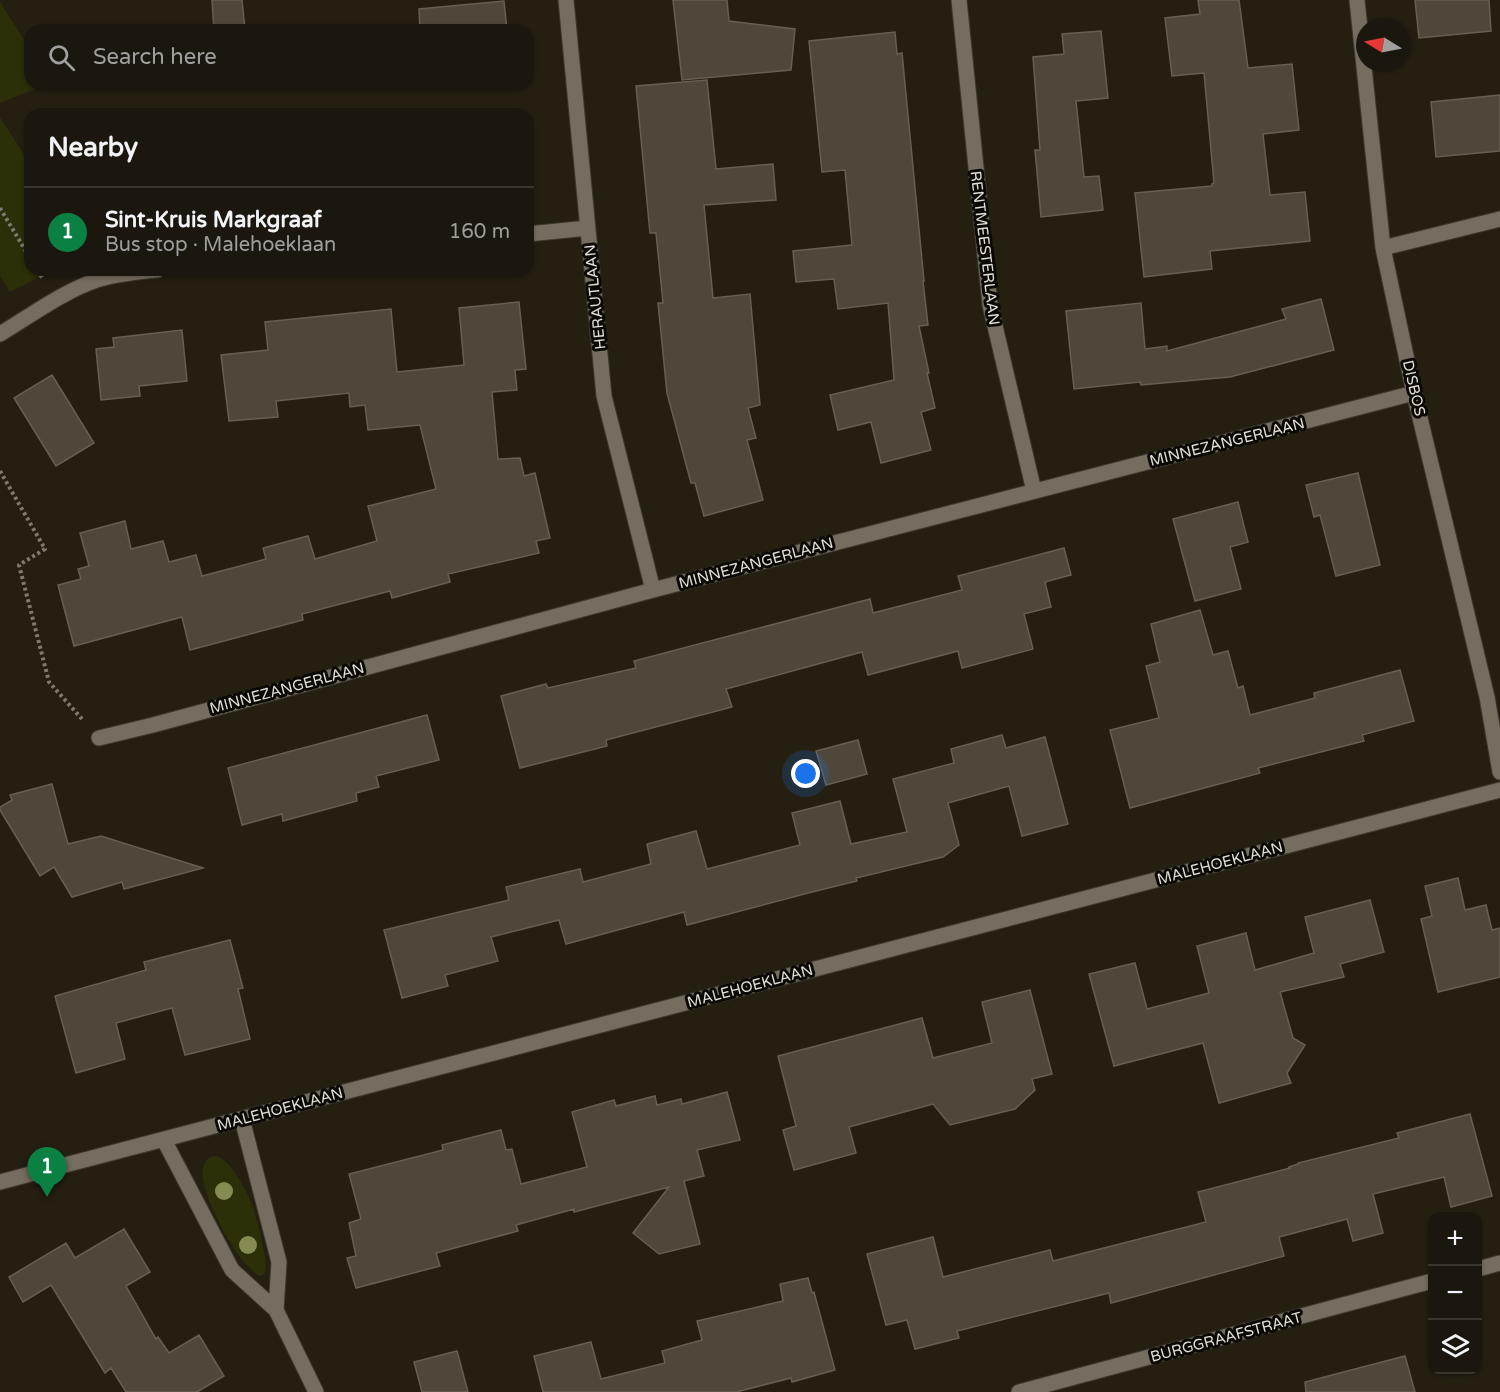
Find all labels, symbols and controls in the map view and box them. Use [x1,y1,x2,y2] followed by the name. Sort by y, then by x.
[1356,18,1410,72] north arrow
[24,24,534,90] search box
[45,41,78,74] icon: search
[93,44,217,70] text: Search here
[48,132,138,163] text: Nearby
[967,170,1003,326] street label: RENTMEESTERLAAN
[105,207,322,233] text: Sint-Kruis Markgraaf
[61,220,74,244] text: 1
[449,220,510,244] text: 160 m
[105,233,336,257] text: Bus stop · Malehoeklaan
[581,244,609,350] street label: HERAUTLAAN
[1399,358,1429,418] street label: DISBOS
[1148,414,1306,470] street label: MINNEZANGERLAAN
[677,534,835,592] street label: MINNEZANGERLAAN
[208,659,366,717] street label: MINNEZANGERLAAN
[791,759,820,788] your location
[1155,838,1285,888] street label: MALEHOEKLAAN
[685,961,815,1011] street label: MALEHOEKLAAN
[215,1084,345,1134] street label: MALEHOEKLAAN
[28,1148,66,1197] pin: 1
[1428,1212,1482,1374] map controls
[1428,1212,1482,1266] button: +
[1428,1266,1482,1320] button: −
[1148,1308,1304,1366] street label: BURGGRAAFSTRAAT
[1428,1320,1482,1374] button: layers

